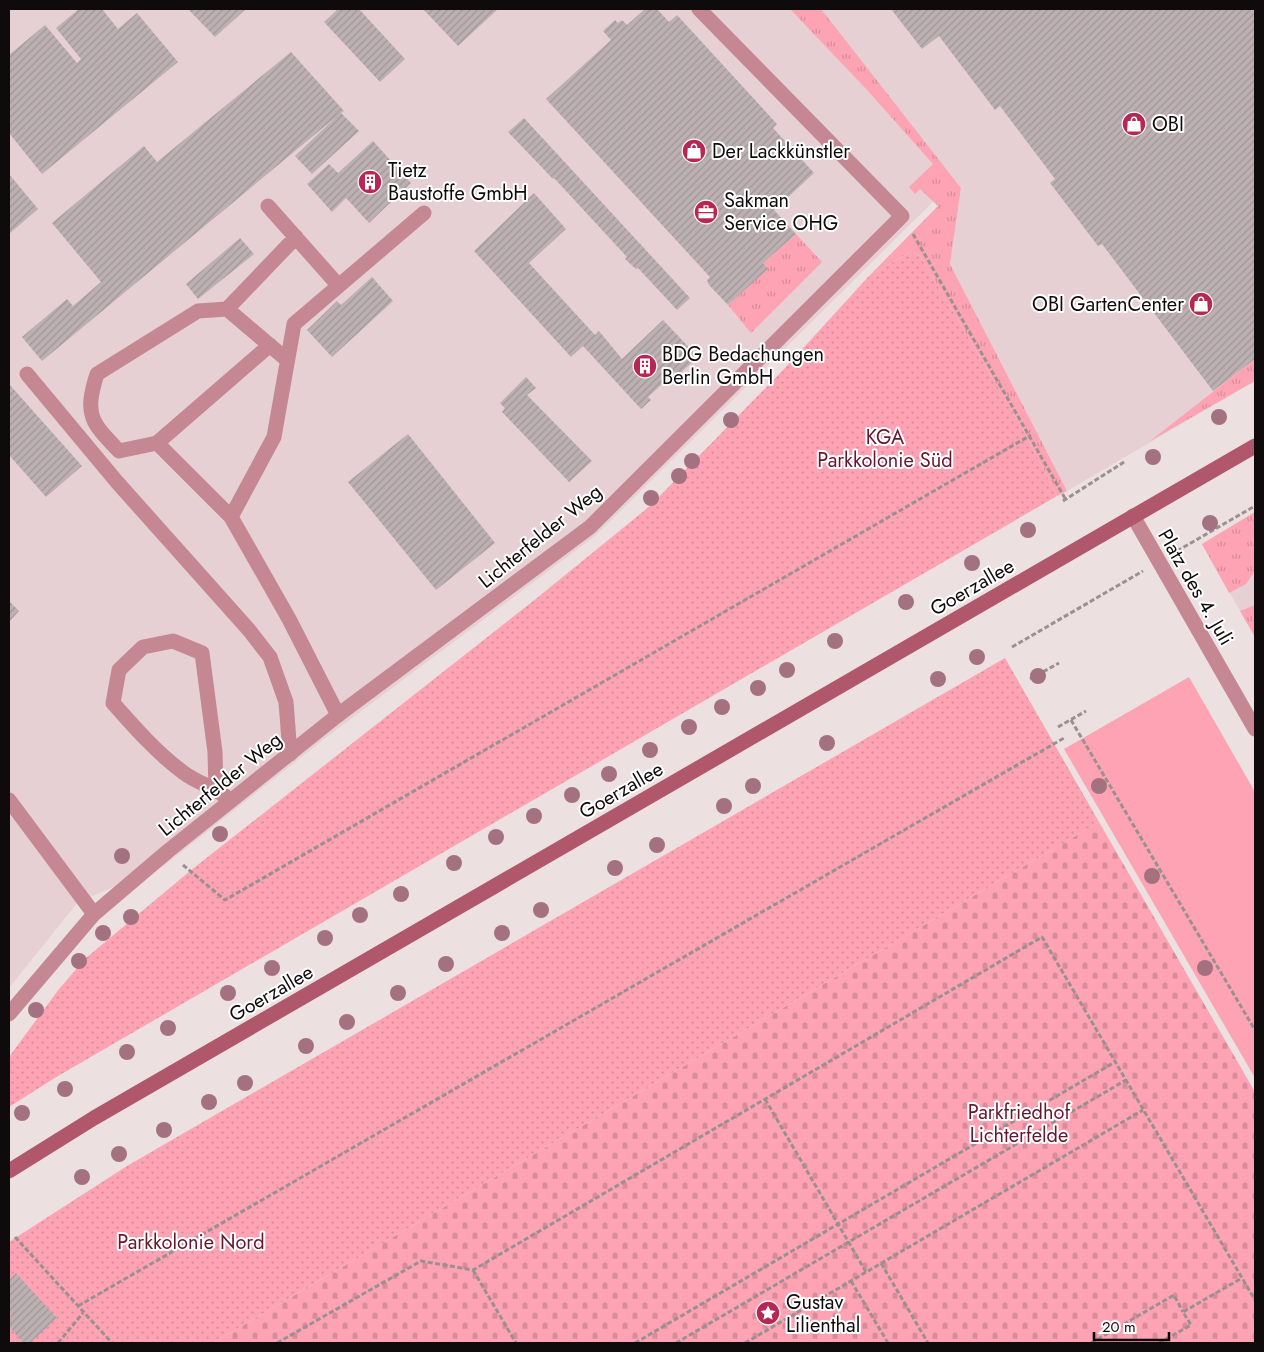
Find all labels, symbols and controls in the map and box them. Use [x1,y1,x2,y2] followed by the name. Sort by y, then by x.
[1152,110,1184,139] place label: OBI
[1121,111,1147,137] shop icon: OBI
[712,137,850,166] place label: Der Lackkünstler
[681,138,707,164] shop icon: Der Lackkünstler
[388,156,528,208] place label: Tietz Baustoffe GmbH
[357,169,383,195] building icon: Tietz Baustoffe GmbH
[724,186,838,238] place label: Sakman Service OHG
[693,199,719,225] office icon: Sakman Service OHG
[1032,290,1184,319] place label: OBI GartenCenter
[1188,291,1214,317] shop icon: OBI GartenCenter
[662,340,824,392] place label: BDG Bedachungen Berlin GmbH
[632,353,658,379] building icon: BDG Bedachungen Berlin GmbH
[817,423,953,475] park label: KGA Parkkolonie Süd
[472,478,608,595] street label: Lichterfelder Weg
[1151,524,1241,651] street label: Platz des 4. Juli
[925,552,1020,623] street label: Goerzallee
[152,726,288,843] street label: Lichterfelder Weg
[574,755,669,826] street label: Goerzallee
[224,958,319,1029] street label: Goerzallee
[968,1098,1071,1150] park label: Parkfriedhof Lichterfelde
[117,1228,265,1257] park label: Parkkolonie Nord
[786,1288,860,1340] place label: Gustav Lilienthal
[755,1300,781,1326] place icon: Gustav Lilienthal
[1094,1310,1169,1342] scale bar
[1102,1316,1136,1338] text: 20 m

